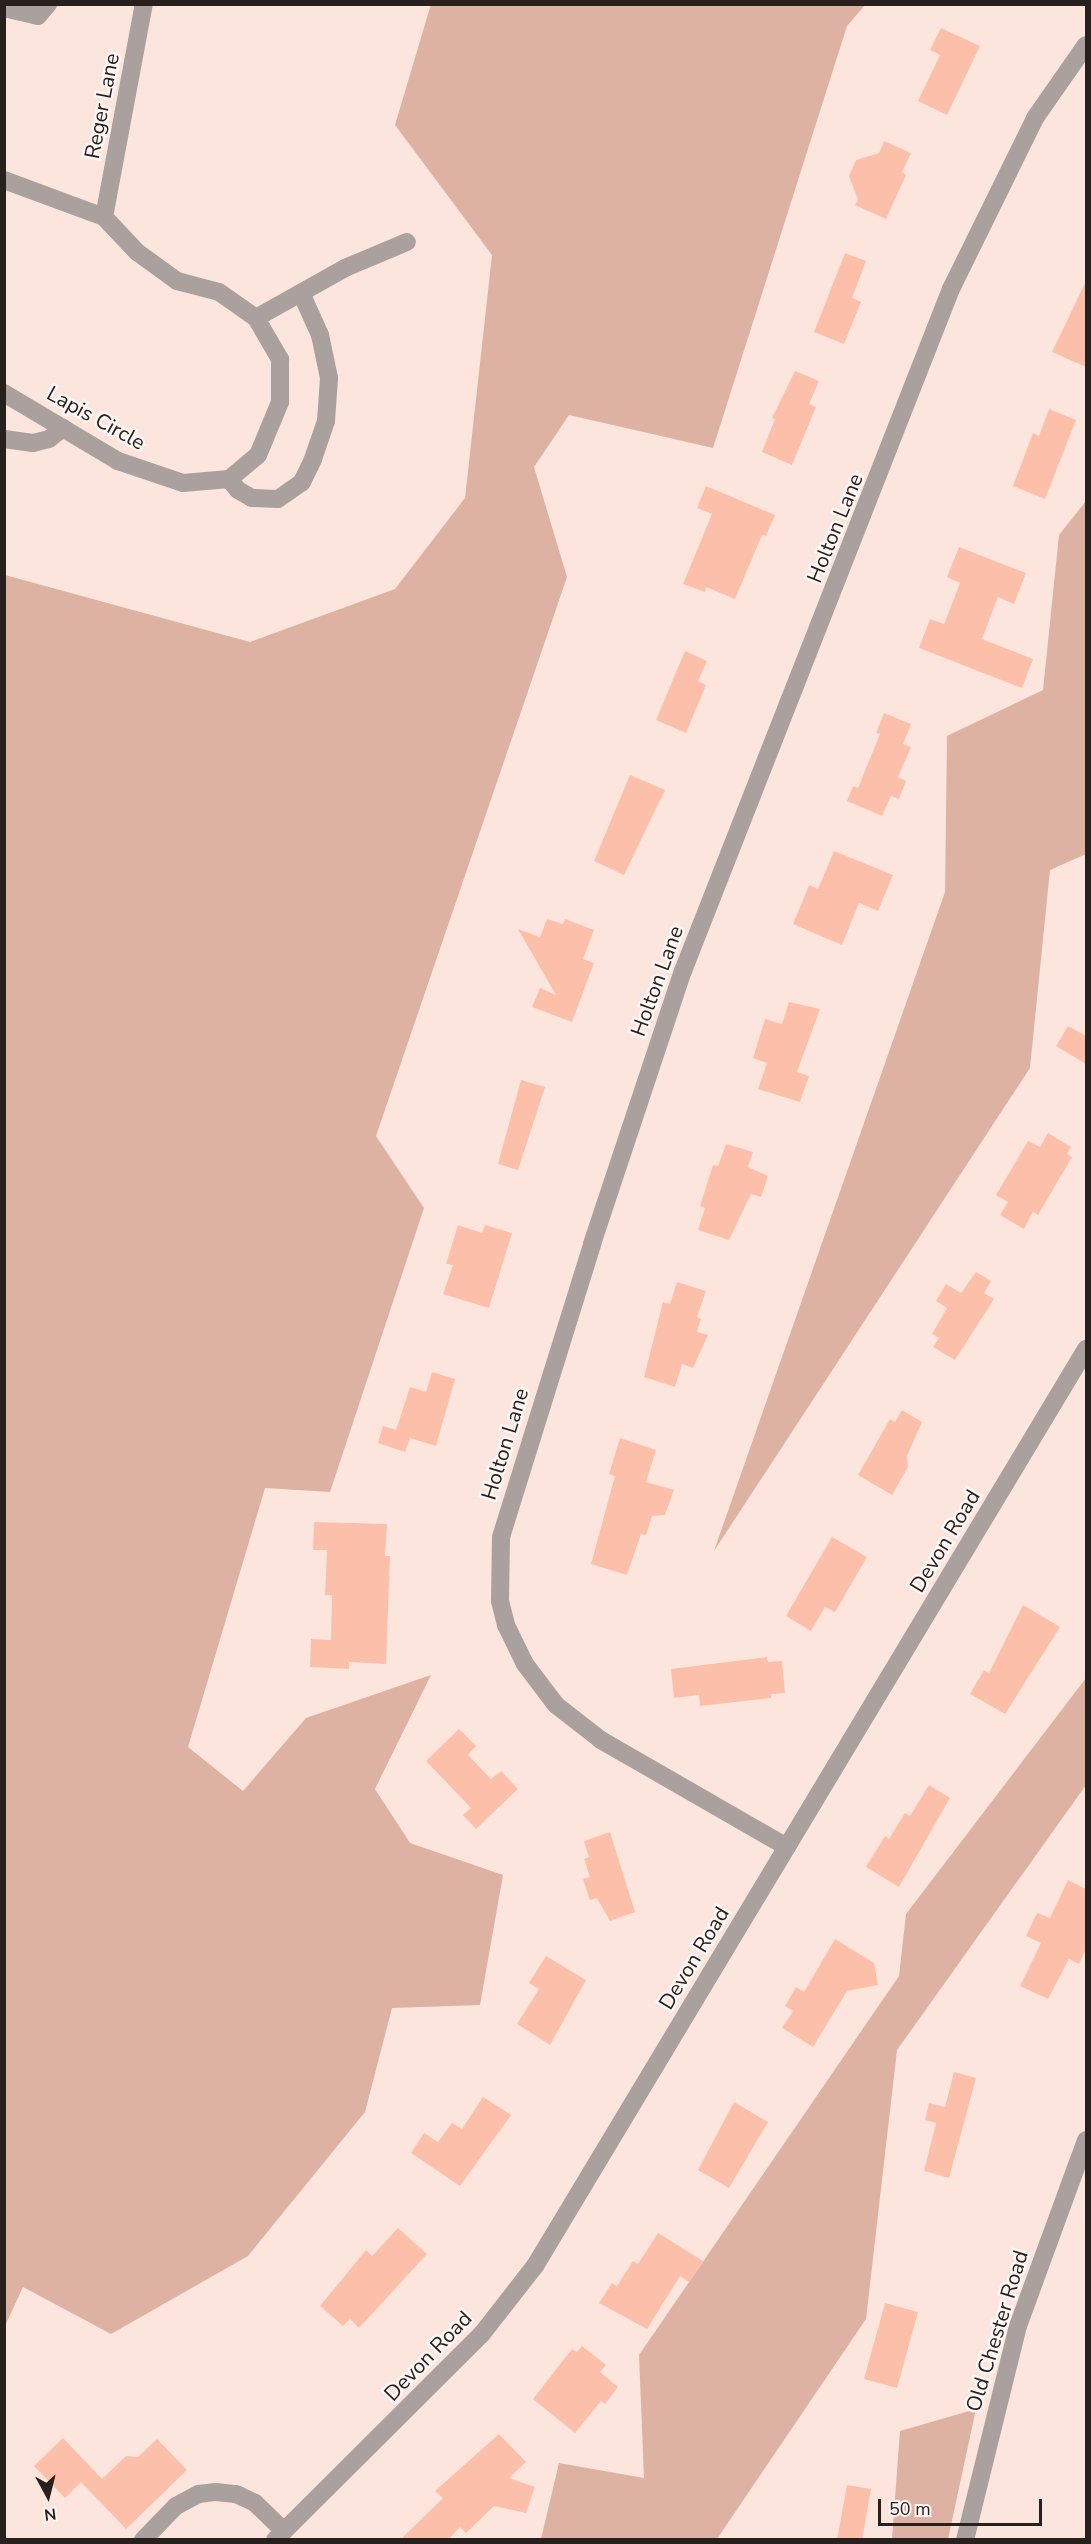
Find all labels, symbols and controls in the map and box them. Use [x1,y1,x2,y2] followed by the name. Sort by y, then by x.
[79,51,125,161] street label: Reger Lane
[42,381,150,455] street label: Lapis Circle
[802,470,868,586] street label: Holton Lane
[625,922,689,1040] street label: Holton Lane
[476,1385,534,1503] street label: Holton Lane
[905,1485,985,1597] street label: Devon Road
[654,1902,734,2014] street label: Devon Road
[960,2247,1034,2415] street label: Old Chester Road
[379,2306,477,2406] street label: Devon Road
[18,2466,78,2526] north arrow
[881,2487,1044,2525] scale bar
[889,2497,931,2521] text: 50 m
[43,2502,57,2526] text: N

